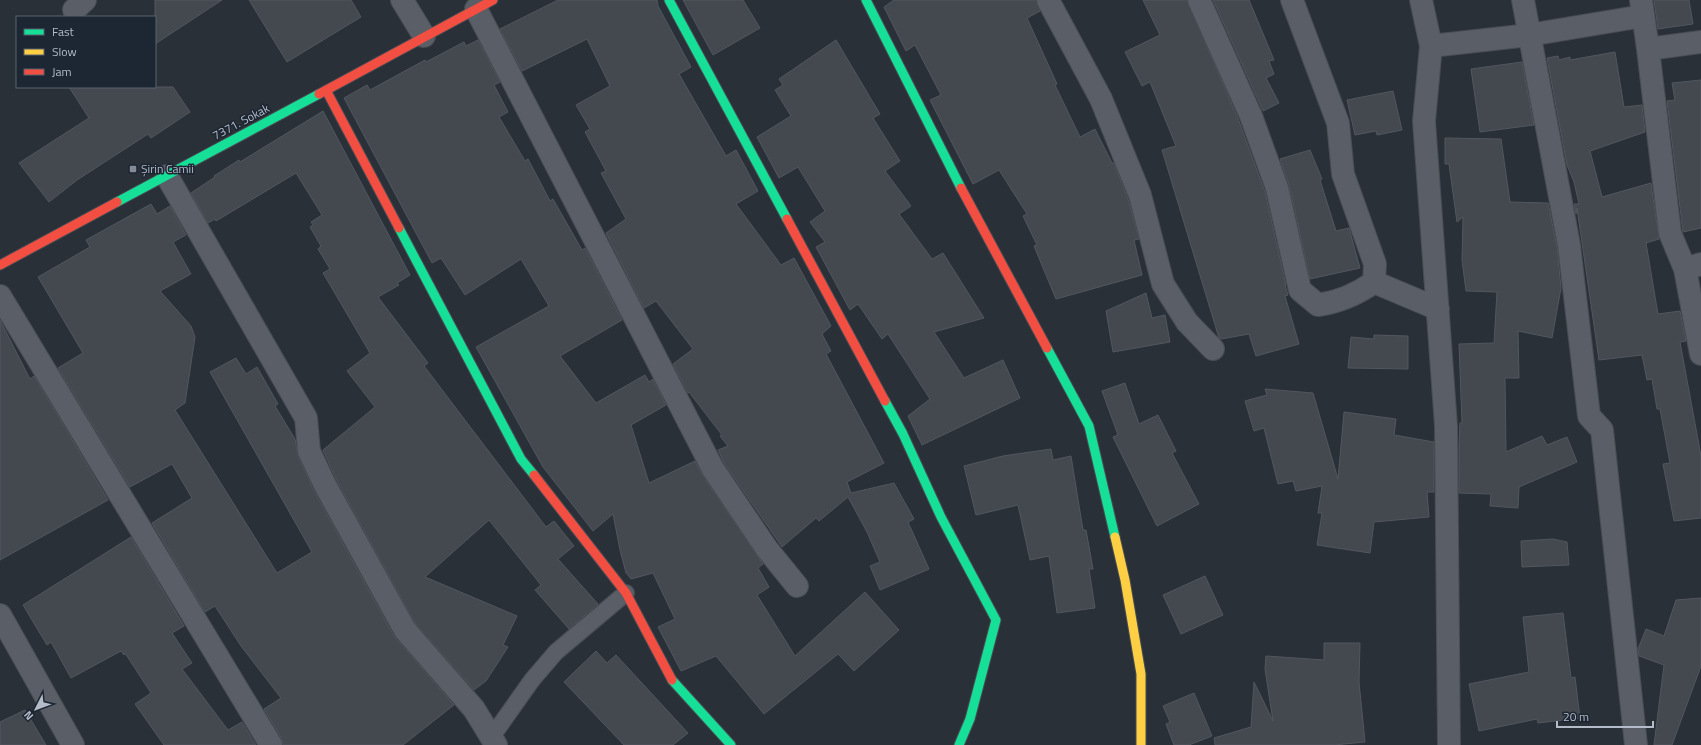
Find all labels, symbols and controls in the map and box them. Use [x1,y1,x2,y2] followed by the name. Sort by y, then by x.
[16,16,156,88] legend
[52,22,75,41] text: Fast
[52,42,77,61] text: Slow
[52,62,72,81] text: Jam
[209,98,273,145] street label: 7371. Sokak
[141,159,194,178] place label: Şirin Camii
[128,164,138,174] marker: Şirin Camii
[16,689,56,729] north arrow
[1557,703,1653,729] scale bar
[1563,707,1589,726] text: 20 m
[20,708,37,724] text: N

